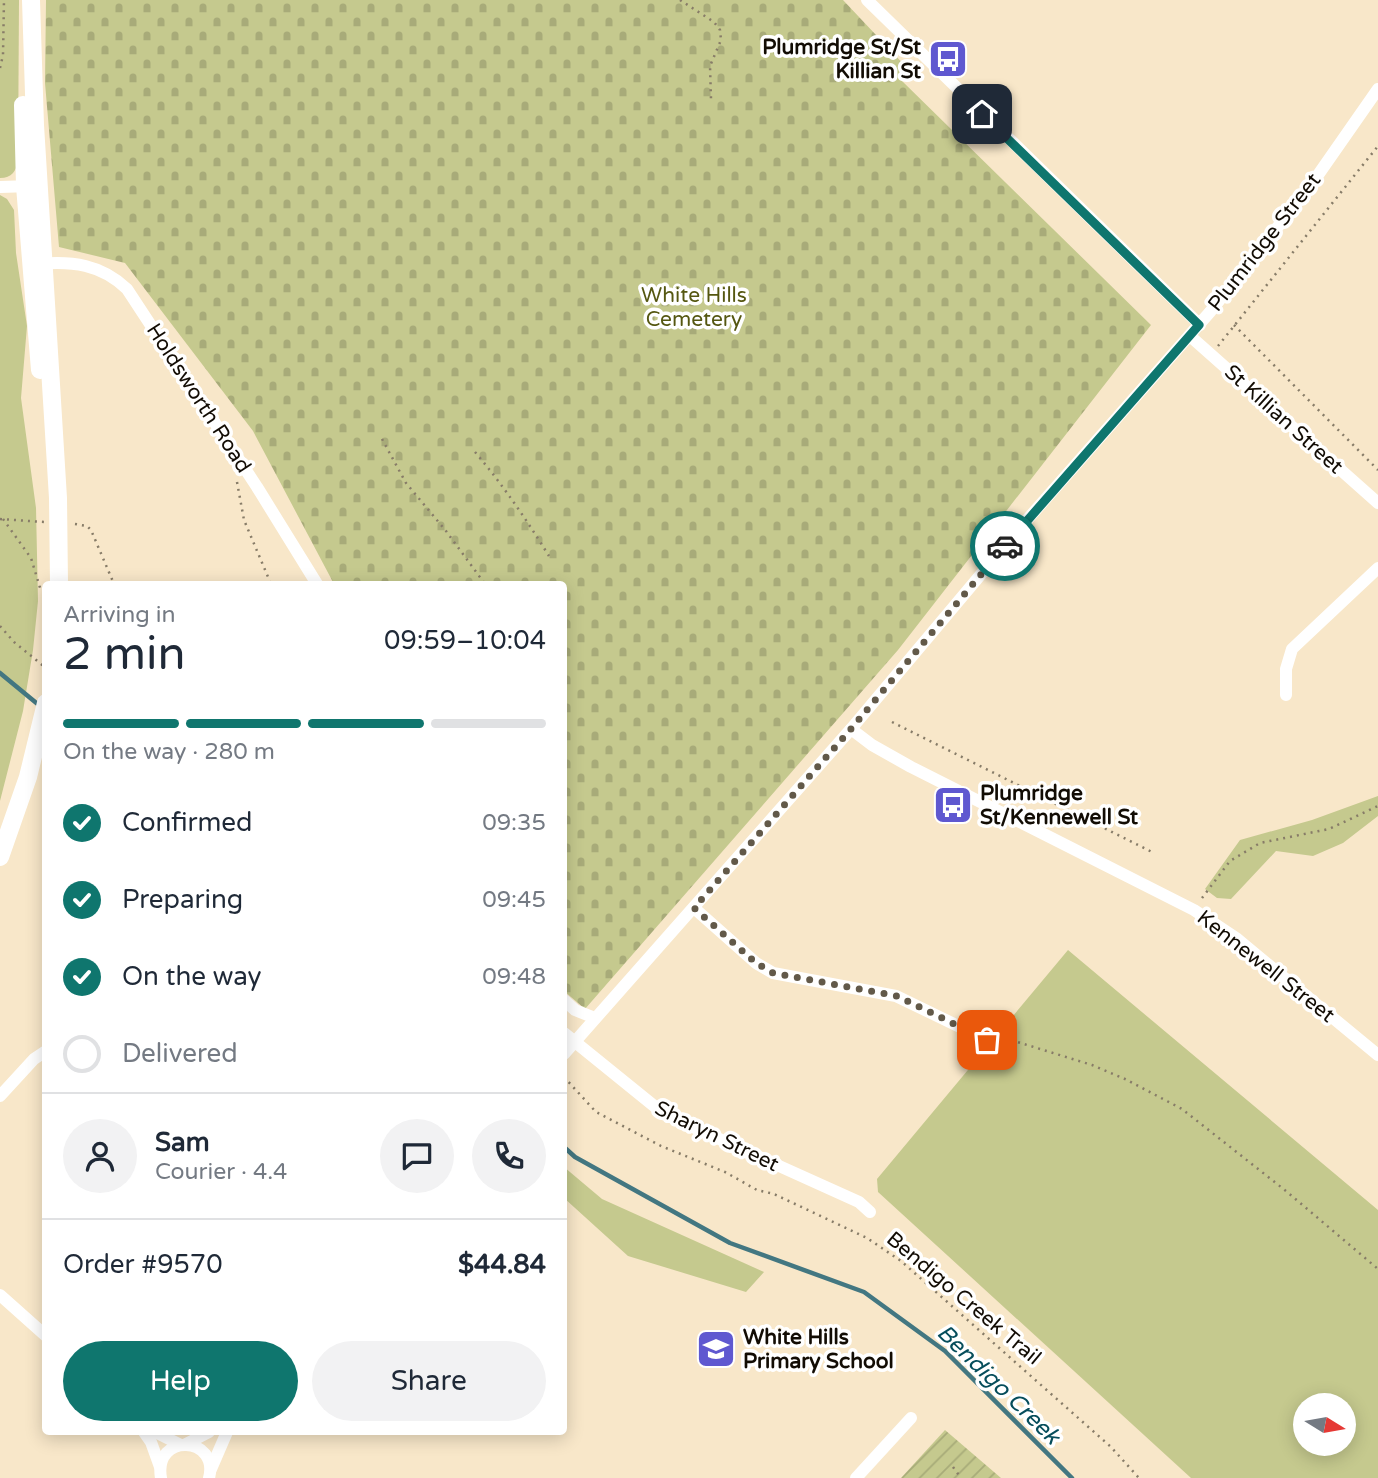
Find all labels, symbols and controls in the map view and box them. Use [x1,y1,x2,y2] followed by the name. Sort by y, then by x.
[762,35,921,84] place label: Plumridge St/St Killian St
[927,38,969,80] bus stop icon: Plumridge St/St Killian St
[952,84,1012,144] pin
[963,95,1001,133] icon: home
[1203,168,1326,316] street label: Plumridge Street
[641,283,747,332] park label: White Hills Cemetery
[141,319,256,478] street label: Holdsworth Road
[1219,360,1348,479] street label: St Killian Street
[970,511,1040,581] courier
[986,527,1024,565] icon: car
[63,601,176,629] text: Arriving in
[384,625,546,656] text: 09:59–10:04
[63,627,186,682] text: 2 min
[63,738,275,766] text: On the way · 280 m
[980,781,1138,830] place label: Plumridge St/Kennewell St
[932,784,974,826] bus stop icon: Plumridge St/Kennewell St
[63,804,101,842] icon: check
[122,807,252,838] text: Confirmed
[482,809,546,837] text: 09:35
[63,881,101,919] icon: check
[122,884,243,915] text: Preparing
[482,886,546,914] text: 09:45
[1192,905,1339,1028] street label: Kennewell Street
[63,958,101,996] icon: check
[122,961,262,992] text: On the way
[482,963,546,991] text: 09:48
[957,1010,1017,1070] pin
[968,1021,1006,1059] icon: bag
[122,1038,238,1069] text: Delivered
[651,1096,783,1177] street label: Sharyn Street
[63,1119,137,1193] button: person
[380,1119,454,1193] button: chat
[472,1119,546,1193] button: phone
[155,1127,210,1158] text: Sam
[155,1158,287,1186] text: Courier · 4.4
[881,1227,1046,1370] street label: Bendigo Creek Trail
[63,1249,223,1280] text: Order #9570
[458,1249,546,1280] text: $44.84
[931,1319,1067,1452] water label: Bendigo Creek
[743,1325,894,1374] place label: White Hills Primary School
[695,1328,737,1370] school or university icon: White Hills Primary School
[63,1341,298,1421] button: Help
[312,1341,546,1421] button: Share
[1293,1393,1356,1456] north arrow
[1293,1393,1356,1456] map controls

